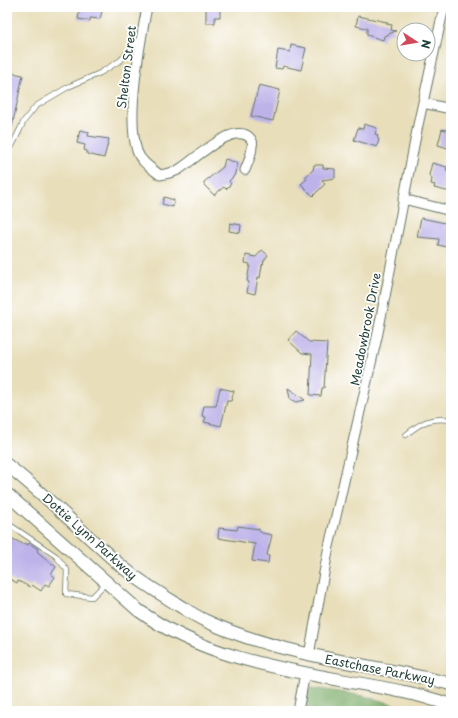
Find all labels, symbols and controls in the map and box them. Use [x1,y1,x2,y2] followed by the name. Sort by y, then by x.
[396,22,436,62] north arrow
[112,24,140,110] street label: Shelton Street
[417,38,435,50] text: N
[345,271,385,387] street label: Meadowbrook Drive
[39,489,141,583] street label: Dottie Lynn Parkway
[323,650,437,688] street label: Eastchase Parkway

